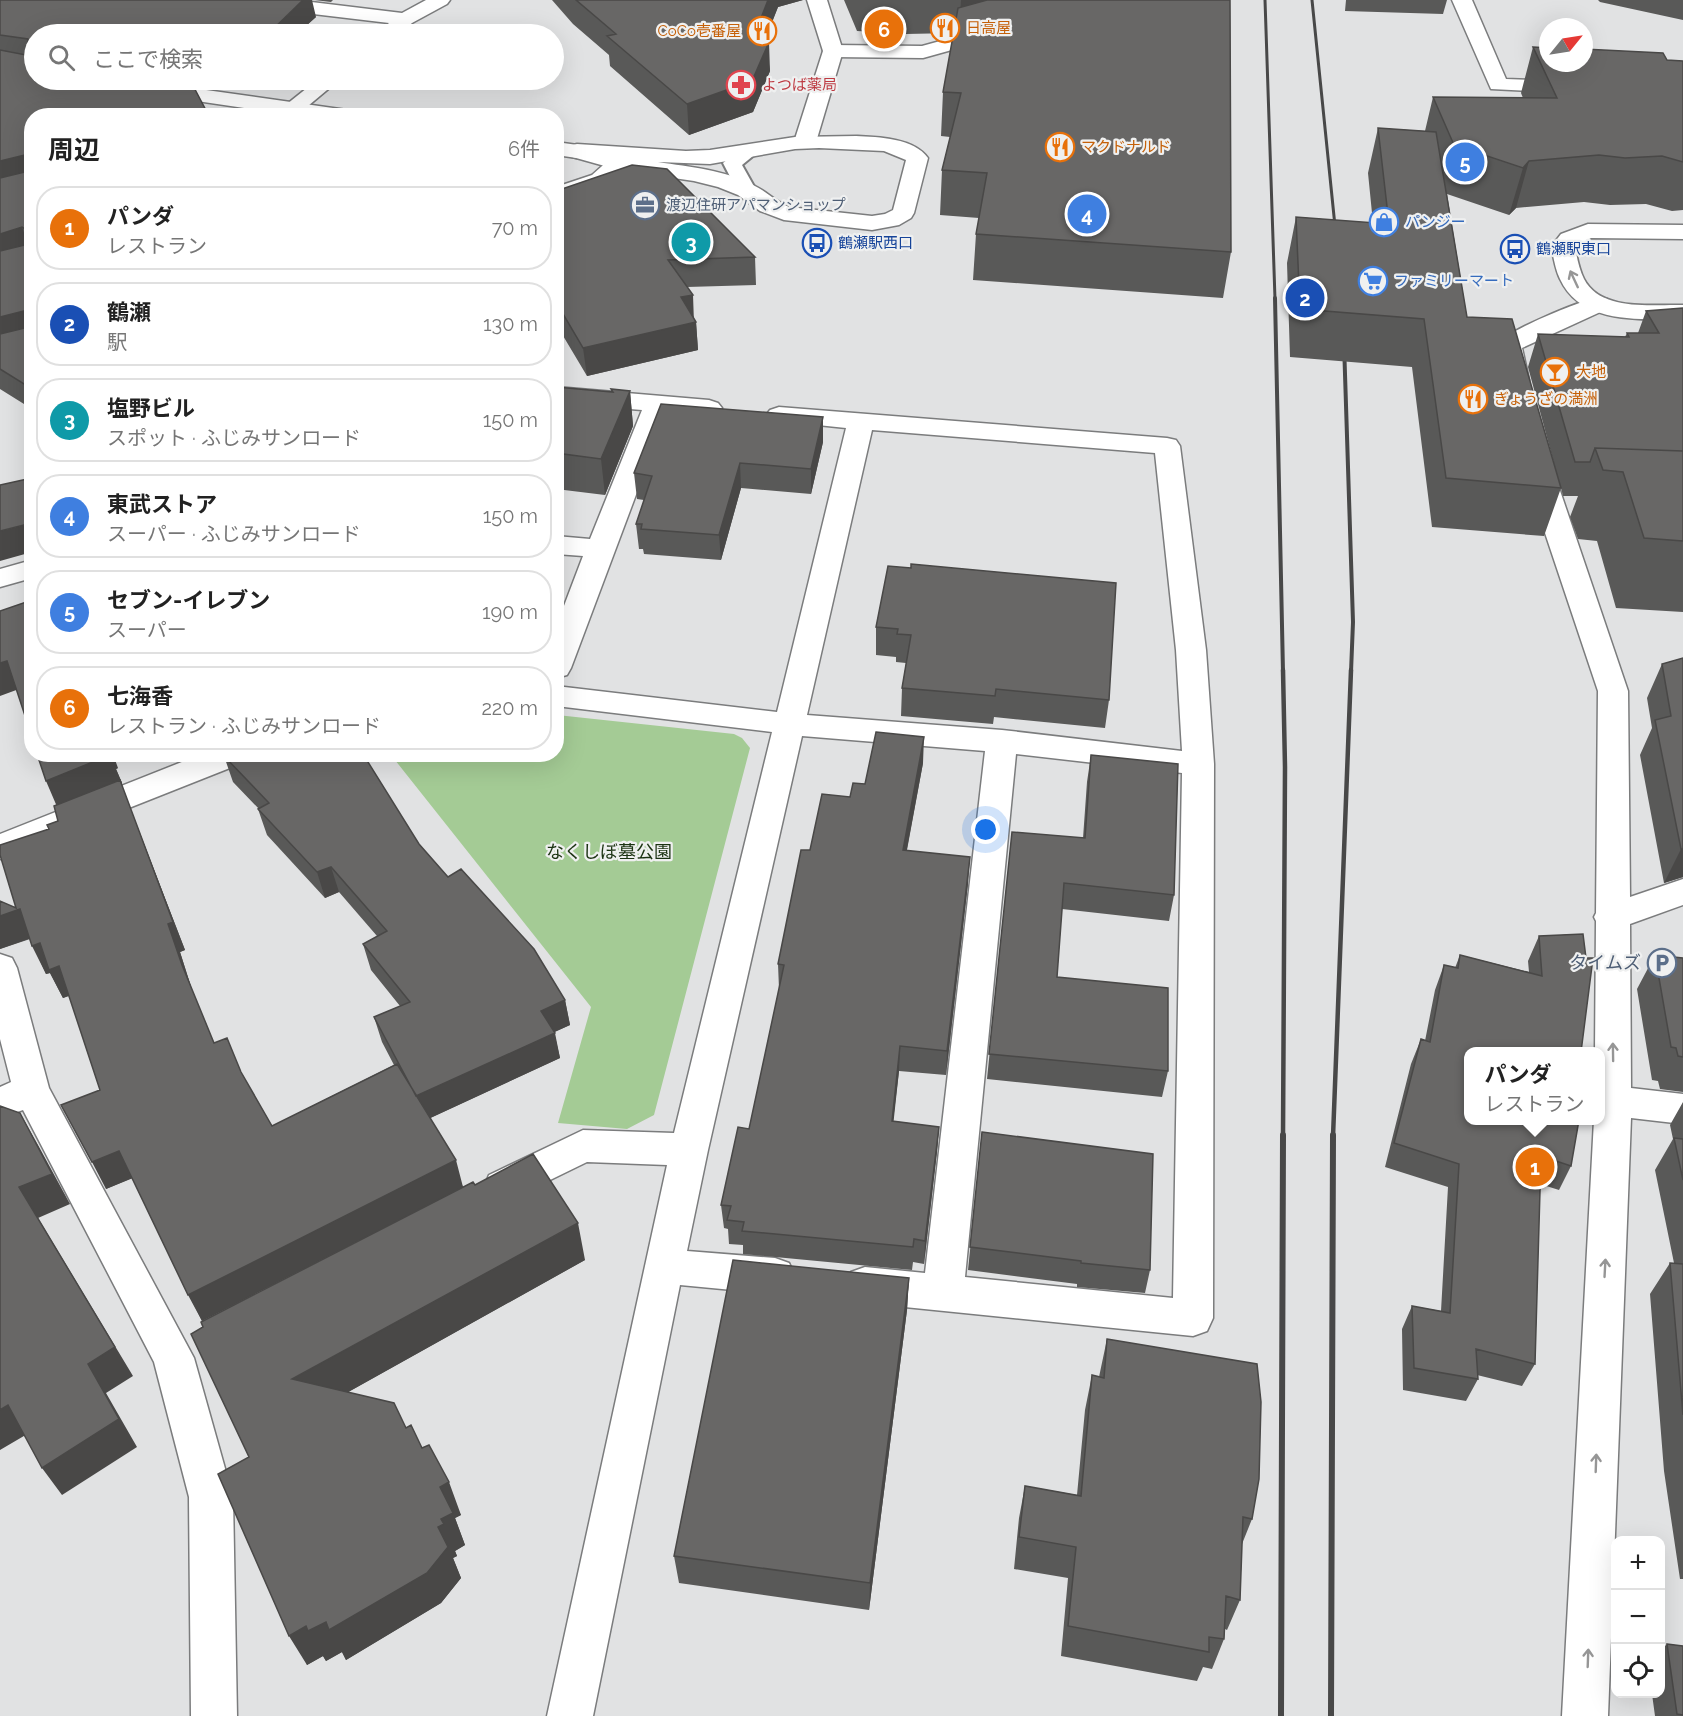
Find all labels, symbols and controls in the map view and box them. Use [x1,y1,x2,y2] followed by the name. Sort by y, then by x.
[864,6,904,51] pin: 6
[929,12,961,44] restaurant icon: 日高屋
[746,15,778,47] restaurant icon: CoCo壱番屋
[1539,18,1593,72] north arrow
[966,19,1011,37] place label: 日高屋
[658,22,741,40] place label: CoCo壱番屋
[24,24,564,90] search box
[45,41,78,74] icon: search
[93,46,203,72] text: ここで検索
[725,69,757,101] pharmacy icon: よつば薬局
[762,76,837,94] place label: よつば薬局
[1044,131,1076,163] restaurant icon: マクドナルド
[48,135,100,165] text: 周辺
[508,137,540,161] text: 6件
[1081,138,1171,156] place label: マクドナルド
[1446,140,1484,184] pin: 5
[629,189,661,221] office icon: 渡辺住研アパマンショップ
[1068,192,1106,236] pin: 4
[666,196,846,214] place label: 渡辺住研アパマンショップ
[107,203,174,229] text: パンダ
[1368,206,1400,238] shop icon: パンジー
[1405,213,1466,231] place label: パンジー
[65,216,74,240] text: 1
[492,216,538,240] text: 70 m
[672,220,710,264] pin: 3
[801,227,833,259] bus stop icon: 鶴瀬駅西口
[1499,233,1531,265] bus stop icon: 鶴瀬駅東口
[107,234,207,258] text: レストラン
[838,234,913,252] place label: 鶴瀬駅西口
[1536,240,1611,258] place label: 鶴瀬駅東口
[1357,265,1389,297] supermarket icon: ファミリーマート
[1567,270,1579,288] one-way arrow
[1394,272,1514,290] place label: ファミリーマート
[1286,276,1324,320] pin: 2
[107,299,151,325] text: 鶴瀬
[64,312,75,336] text: 2
[483,312,538,336] text: 130 m
[107,330,127,354] text: 駅
[1539,356,1571,388] bar icon: 大地
[1576,363,1606,381] place label: 大地
[1457,383,1489,415] restaurant icon: ぎょうざの満洲
[1494,390,1598,408] place label: ぎょうざの満洲
[107,395,195,421] text: 塩野ビル
[64,408,75,432] text: 3
[483,408,538,432] text: 150 m
[107,426,361,450] text: スポット · ふじみサンロード
[107,491,217,517] text: 東武ストア
[64,504,75,528] text: 4
[483,504,538,528] text: 150 m
[107,522,361,546] text: スーパー · ふじみサンロード
[107,587,270,613] text: セブン-イレブン
[64,600,75,624] text: 5
[482,600,538,624] text: 190 m
[107,618,187,642] text: スーパー
[107,683,173,709] text: 七海香
[63,696,76,720] text: 6
[481,696,538,720] text: 220 m
[107,714,381,738] text: レストラン · ふじみサンロード
[971,815,1000,844] your location
[546,841,672,862] park label: なくしぼ墓公園
[1646,947,1678,979] parking icon: タイムズ
[1569,952,1641,973] place label: タイムズ
[1607,1043,1619,1063] one-way arrow
[1464,1047,1605,1125] popup
[1485,1061,1552,1087] text: パンダ
[1485,1092,1585,1116] text: レストラン
[1516,1144,1555,1190] pin: 1
[1600,1258,1611,1278] one-way arrow
[1591,1453,1602,1473] one-way arrow
[1611,1536,1665,1698] map controls
[1611,1536,1665,1590] button: +
[1611,1590,1665,1644] button: −
[1611,1644,1665,1698] button: locate
[1582,1648,1593,1668] one-way arrow

